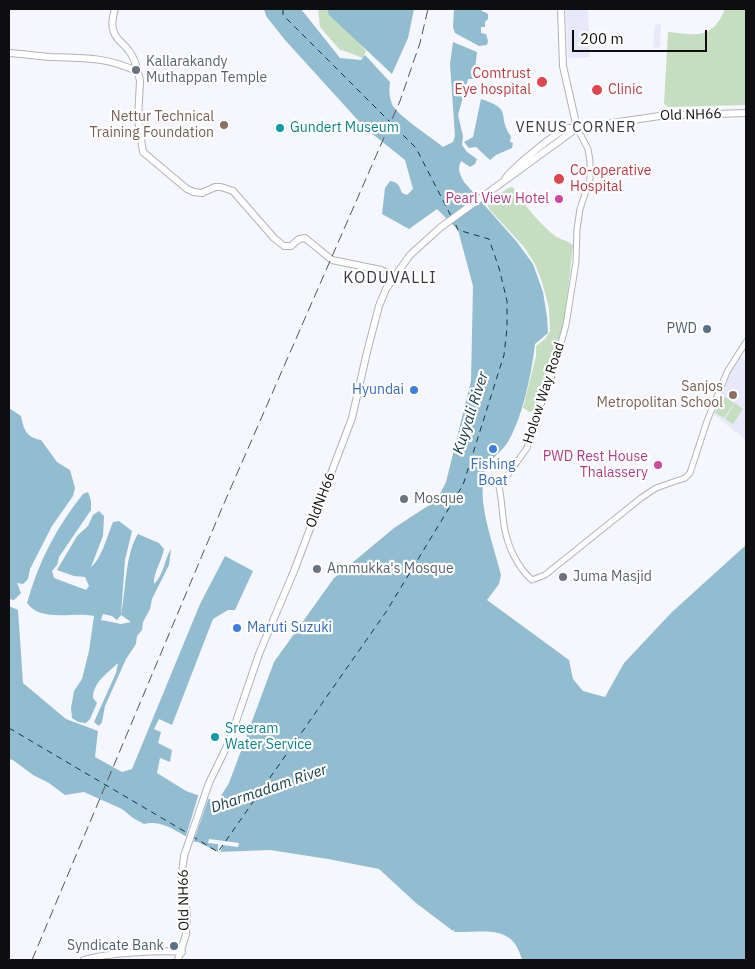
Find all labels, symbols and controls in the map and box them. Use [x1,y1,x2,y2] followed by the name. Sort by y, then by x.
[575,20,710,52] scale bar
[580,29,624,48] text: 200 m
[146,54,267,86] place label: Kallarakandy Muthappan Temple
[130,64,142,76] marker: Kallarakandy Muthappan Temple
[455,66,531,98] place label: Comtrust Eye hospital
[535,75,549,89] marker: Comtrust Eye hospital
[608,82,642,98] place label: Clinic
[590,83,604,97] marker: Clinic
[660,106,722,124] street label: Old NH66
[89,109,214,142] place label: Nettur Technical Training Foundation
[218,119,230,131] marker: Nettur Technical Training Foundation
[514,119,638,137] district label: VENUS CORNER
[290,120,399,136] place label: Gundert Museum
[274,122,286,134] marker: Gundert Museum
[570,163,651,196] place label: Co-operative Hospital
[552,172,566,186] marker: Co-operative Hospital
[446,191,549,207] place label: Pearl View Hotel
[553,193,565,205] marker: Pearl View Hotel
[342,268,438,288] district label: KODUVALLI
[667,321,697,337] place label: PWD
[701,323,713,335] marker: PWD
[520,340,568,446] street label: Holow Way Road
[449,370,493,456] water label: Kuyyali River
[597,379,723,412] place label: Sanjos Metropolitan School
[352,382,404,398] place label: Hyundai
[408,384,420,396] marker: Hyundai
[727,389,739,401] marker: Sanjos Metropolitan School
[487,443,499,455] marker: Fishing Boat
[543,449,648,482] place label: PWD Rest House Thalassery
[471,457,515,490] place label: Fishing Boat
[652,459,664,471] marker: PWD Rest House Thalassery
[303,470,339,530] street label: OldNH66
[414,491,464,507] place label: Mosque
[398,493,410,505] marker: Mosque
[327,561,454,577] place label: Ammukka's Mosque
[311,563,323,575] marker: Ammukka's Mosque
[573,569,652,585] place label: Juma Masjid
[557,571,569,583] marker: Juma Masjid
[247,620,332,636] place label: Maruti Suzuki
[231,622,243,634] marker: Maruti Suzuki
[225,721,312,754] place label: Sreeram Water Service
[209,731,221,743] marker: Sreeram Water Service
[209,761,329,817] water label: Dharmadam River
[175,869,193,931] street label: Old NH66
[67,938,164,954] place label: Syndicate Bank
[168,940,180,952] marker: Syndicate Bank

